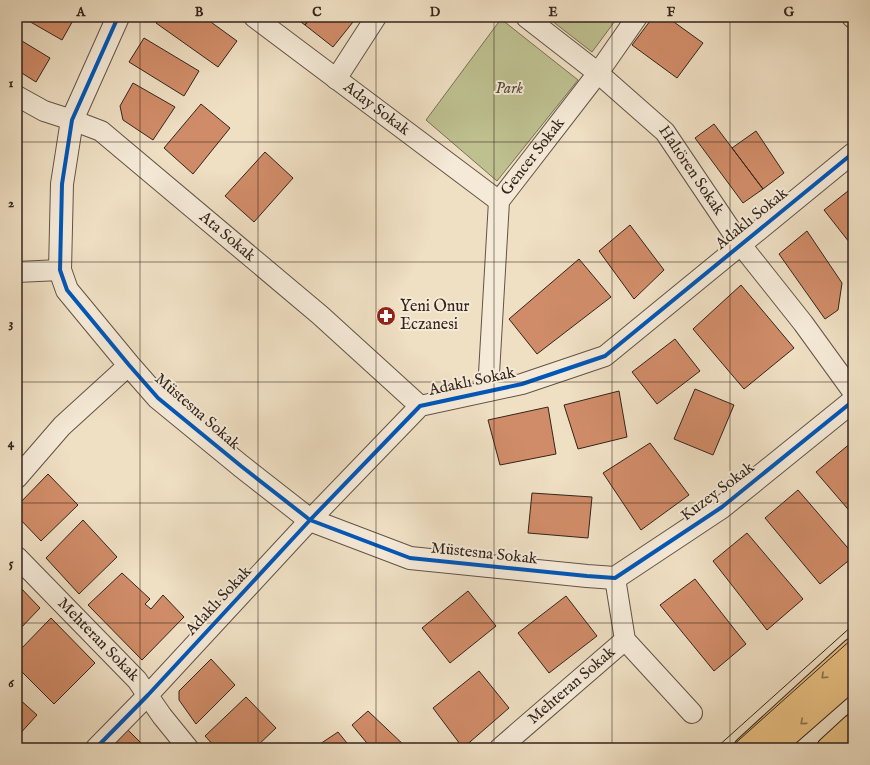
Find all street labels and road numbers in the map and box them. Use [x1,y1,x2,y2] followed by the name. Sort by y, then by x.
[338,77,414,141] street label: Aday Sokak
[497,114,570,200] street label: Gencer Sokak
[654,122,729,220] street label: Halıören Sokak
[711,183,793,255] street label: Adaklı Sokak
[194,207,260,267] street label: Ata Sokak
[426,363,517,401] street label: Adaklı Sokak
[150,369,244,455] street label: Müstesna Sokak
[677,458,759,526] street label: Kuzey Sokak
[430,538,539,570] street label: Müstesna Sokak
[181,562,257,641] street label: Adaklı Sokak
[53,594,144,686] street label: Mehteran Sokak
[524,642,620,729] street label: Mehteran Sokak

